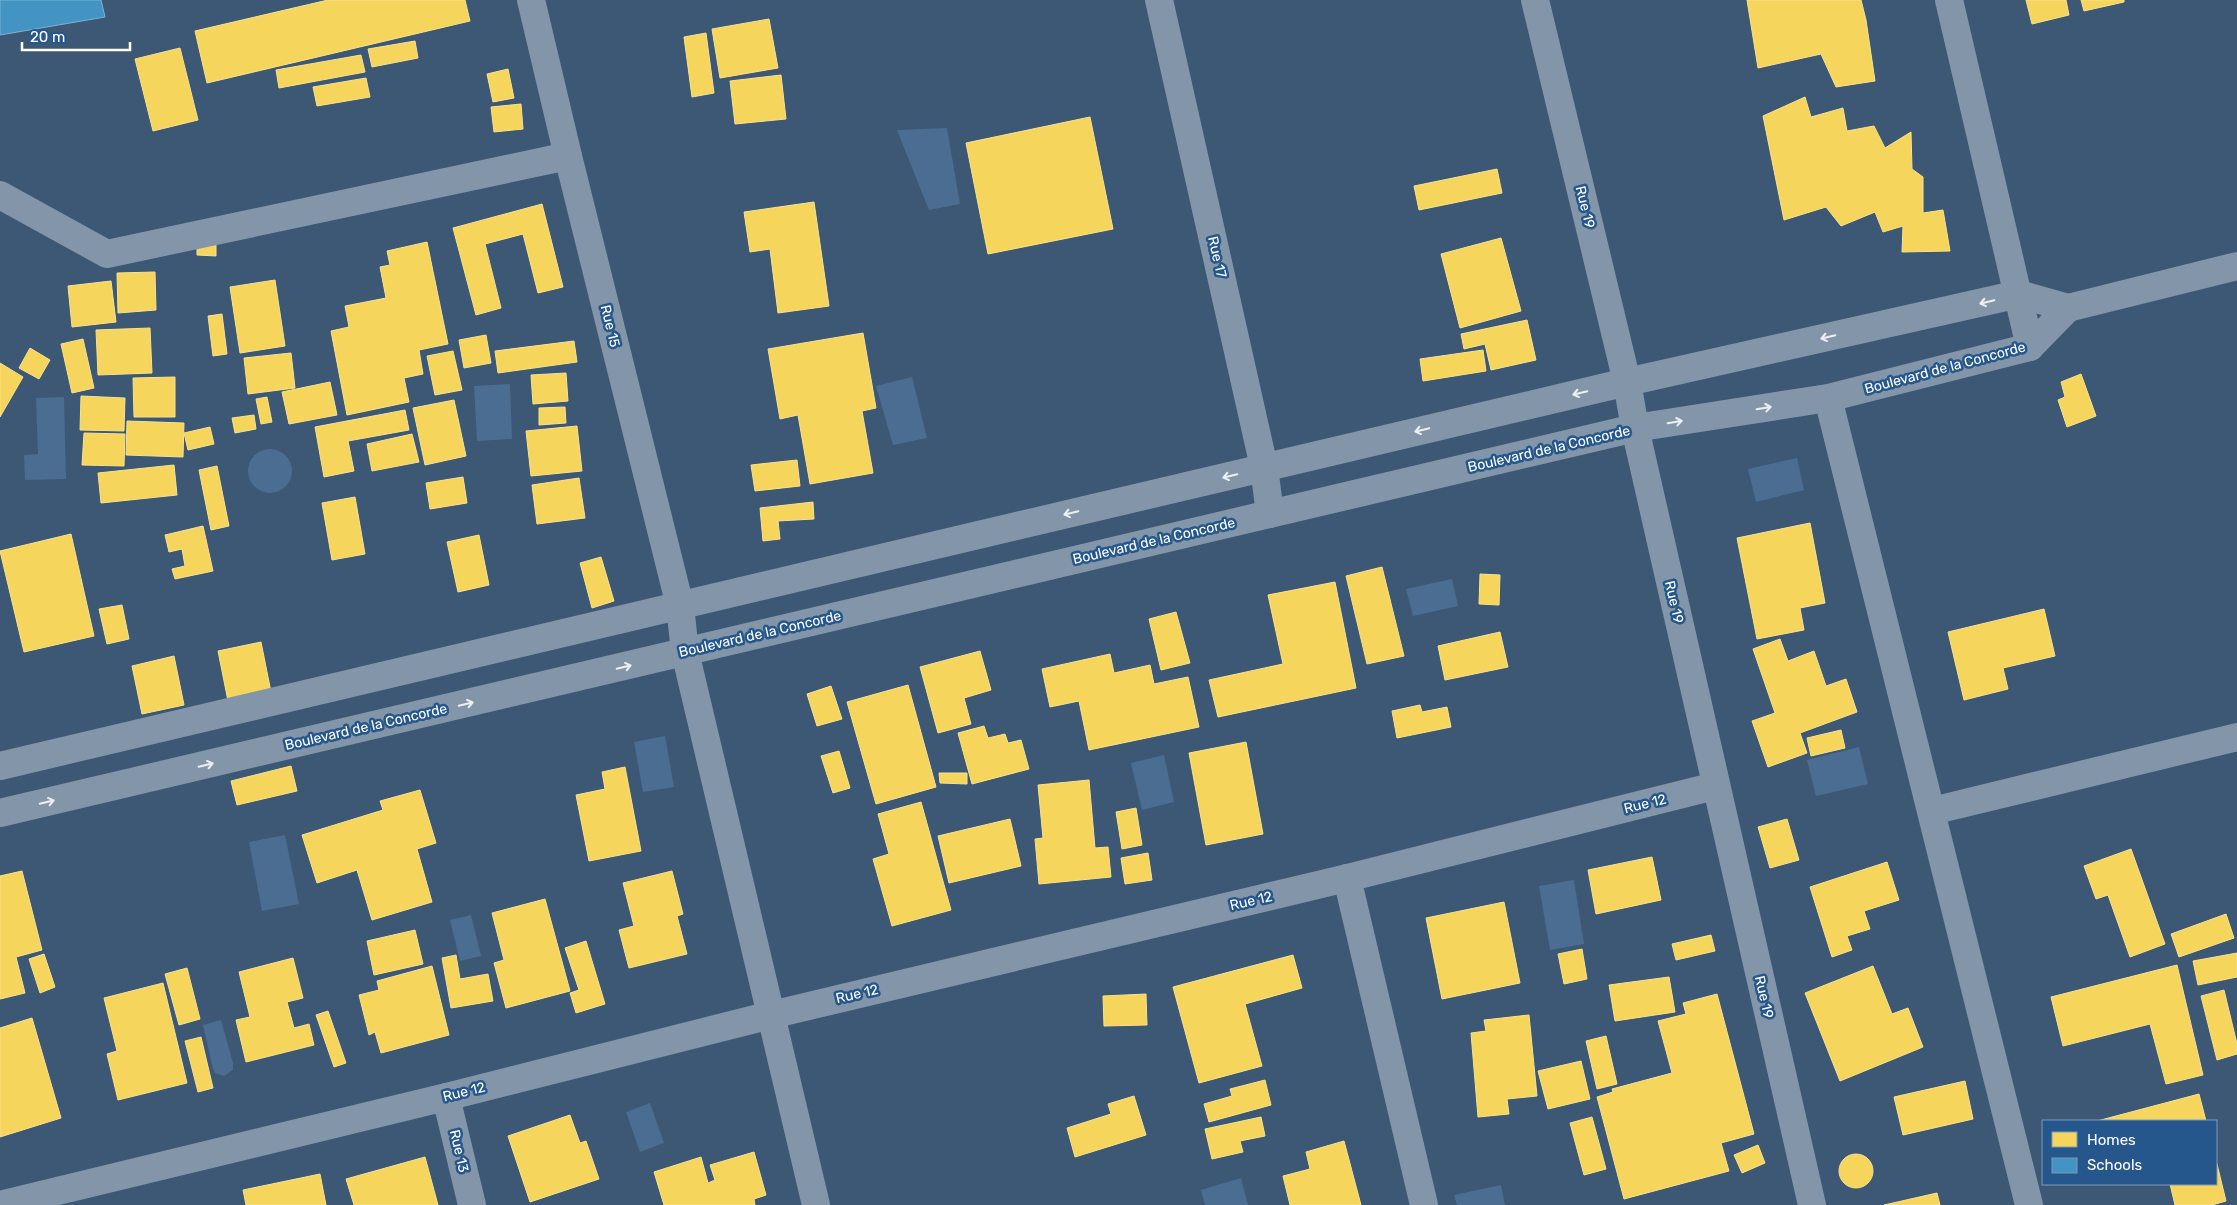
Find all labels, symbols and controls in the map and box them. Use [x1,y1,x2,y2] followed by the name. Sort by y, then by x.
[22,20,130,52] scale bar
[30,28,65,46] text: 20 m
[1572,184,1598,230] street label: Rue 19
[1204,235,1230,279] street label: Rue 17
[1979,297,1995,307] one-way arrow
[597,303,623,349] street label: Rue 15
[1821,333,1837,342] one-way arrow
[1863,338,2028,398] street label: Boulevard de la Concorde
[1572,389,1588,398] one-way arrow
[1755,403,1771,413] one-way arrow
[1667,417,1683,427] one-way arrow
[1466,422,1632,476] street label: Boulevard de la Concorde
[1414,426,1430,435] one-way arrow
[1222,471,1238,481] one-way arrow
[1064,509,1080,518] one-way arrow
[1071,514,1237,568] street label: Boulevard de la Concorde
[1661,579,1687,625] street label: Rue 19
[677,607,843,661] street label: Boulevard de la Concorde
[616,662,632,671] one-way arrow
[458,699,474,708] one-way arrow
[283,700,449,754] street label: Boulevard de la Concorde
[197,760,213,769] one-way arrow
[1622,791,1668,817] street label: Rue 12
[39,797,55,806] one-way arrow
[1228,888,1274,914] street label: Rue 12
[1751,974,1777,1020] street label: Rue 19
[834,981,880,1007] street label: Rue 12
[441,1079,487,1105] street label: Rue 12
[2042,1120,2217,1185] legend
[446,1128,472,1174] street label: Rue 13
[2087,1131,2136,1149] text: Homes
[2087,1156,2143,1174] text: Schools

